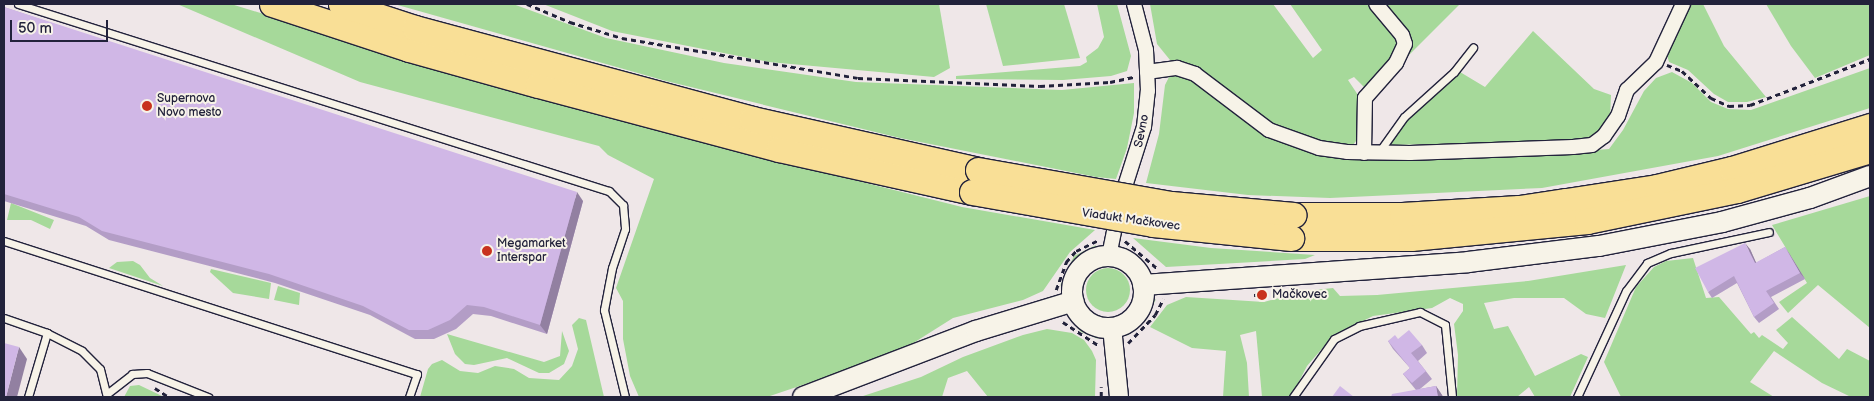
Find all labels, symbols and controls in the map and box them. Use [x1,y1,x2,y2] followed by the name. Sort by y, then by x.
[12,10,110,42] scale bar
[18,19,52,38] text: 50 m
[157,92,222,120] place label: Supernova Novo mesto
[141,100,153,112] marker: Supernova Novo mesto
[1132,113,1152,149] street label: Sevno
[1081,206,1181,234] street label: Viadukt Mačkovec
[497,237,566,265] place label: Megamarket Interspar
[481,245,493,257] marker: Megamarket Interspar
[1272,288,1327,302] place label: Mačkovec
[1256,289,1268,301] marker: Mačkovec

